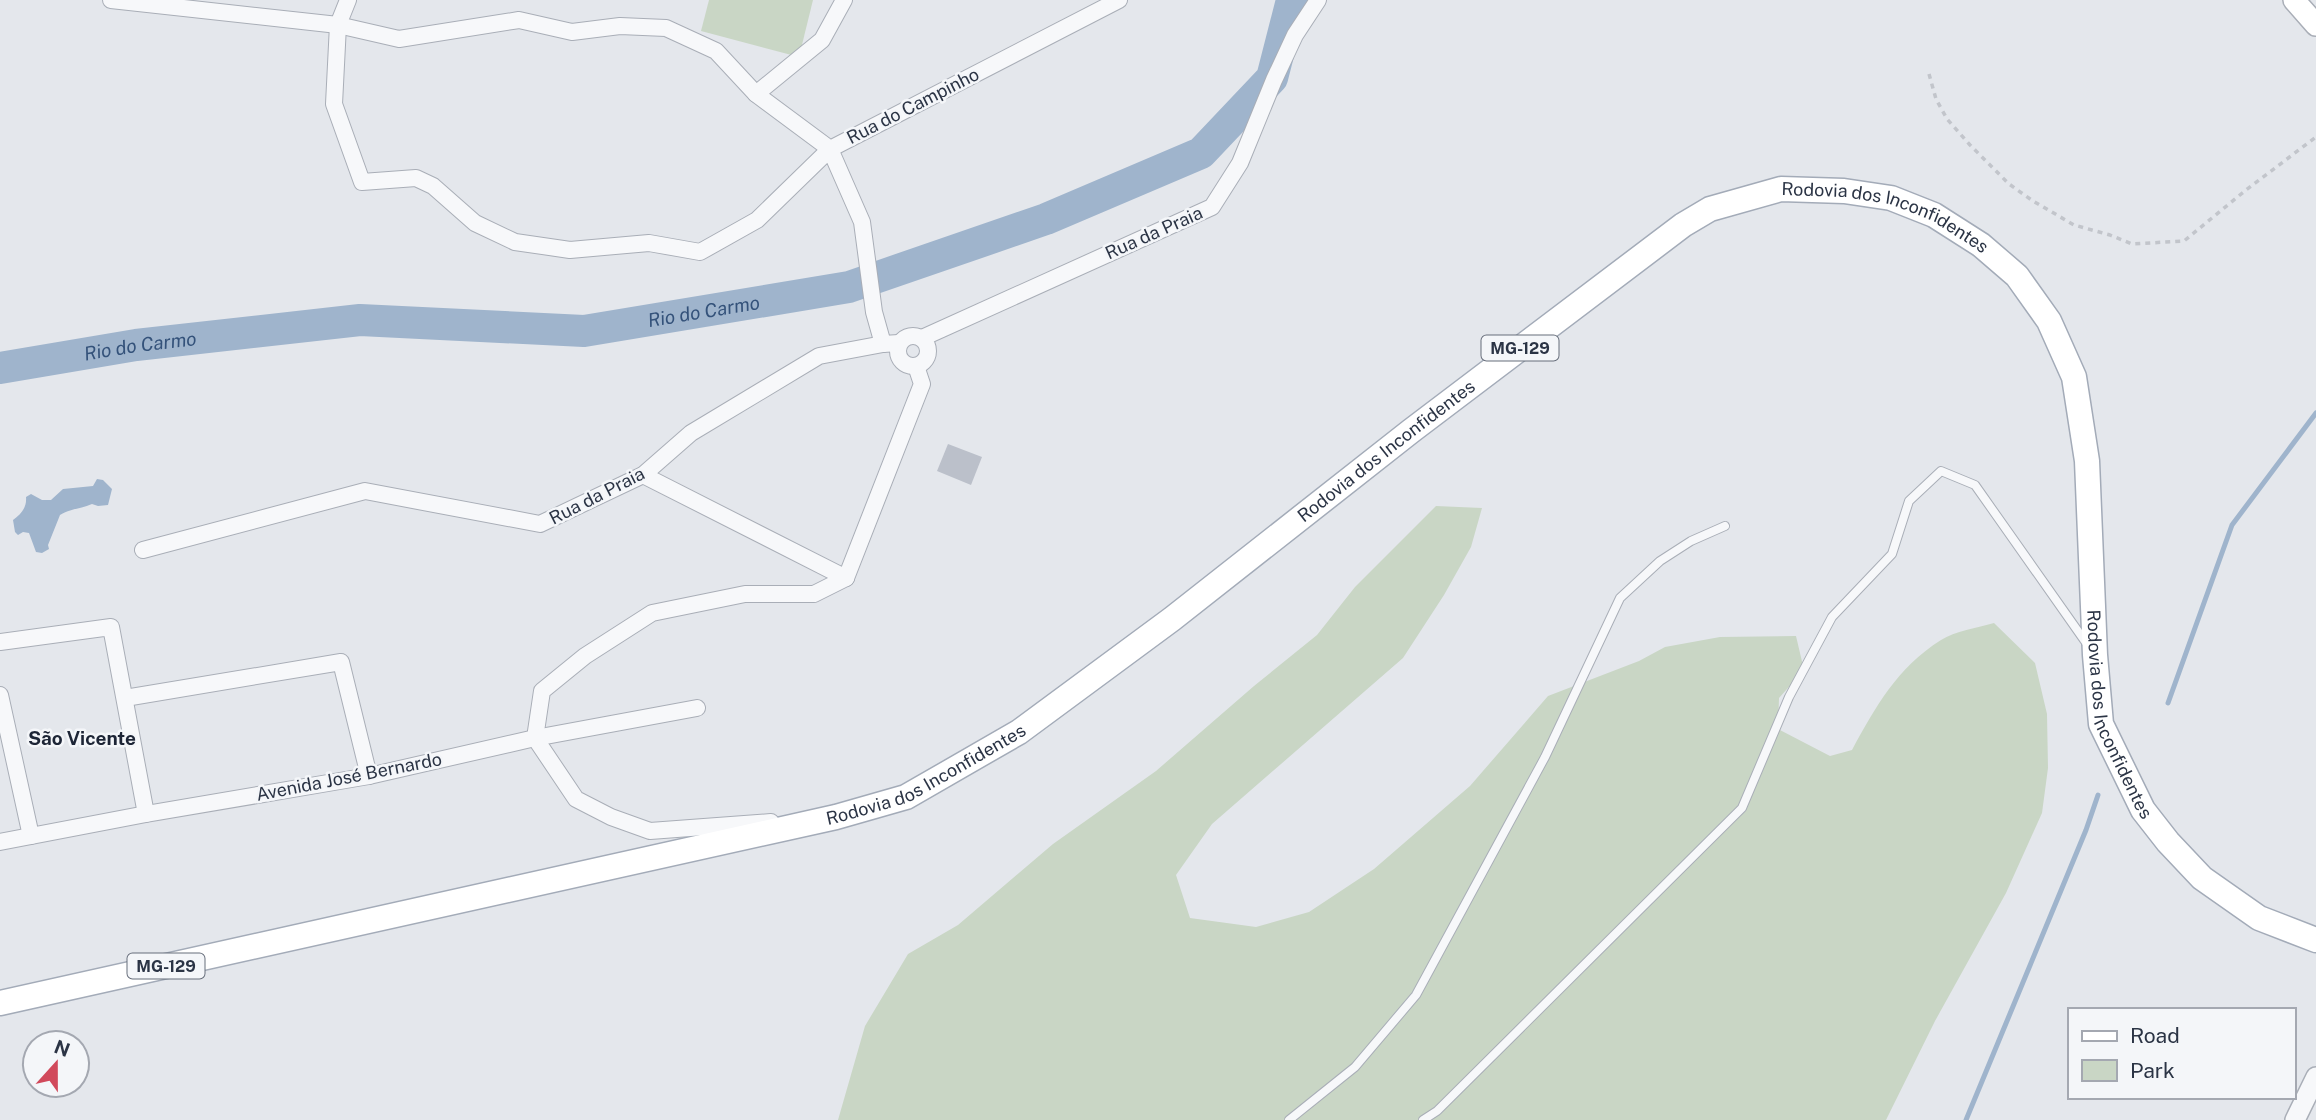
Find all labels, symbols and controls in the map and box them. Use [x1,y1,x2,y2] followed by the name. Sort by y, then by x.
[843,63,982,148] street label: Rua do Campinho
[1781,178,1993,257] street label: Rodovia dos Inconfidentes
[1102,202,1206,263] street label: Rua da Praia
[646,291,761,331] water label: Rio do Carmo
[82,327,198,365] water label: Rio do Carmo
[1482,336,1558,360] road number: MG-129
[1293,375,1479,526] street label: Rodovia dos Inconfidentes
[546,463,648,529] street label: Rua da Praia
[2083,609,2157,823] street label: Rodovia dos Inconfidentes
[824,720,1030,829] street label: Rodovia dos Inconfidentes
[28,727,136,749] district label: São Vicente
[254,748,444,805] street label: Avenida José Bernardo
[128,954,204,978] road number: MG-129
[2068,1008,2295,1099] legend
[2130,1023,2180,1048] text: Road
[21,1029,91,1099] north arrow
[51,1035,73,1061] text: N
[2130,1058,2175,1083] text: Park

